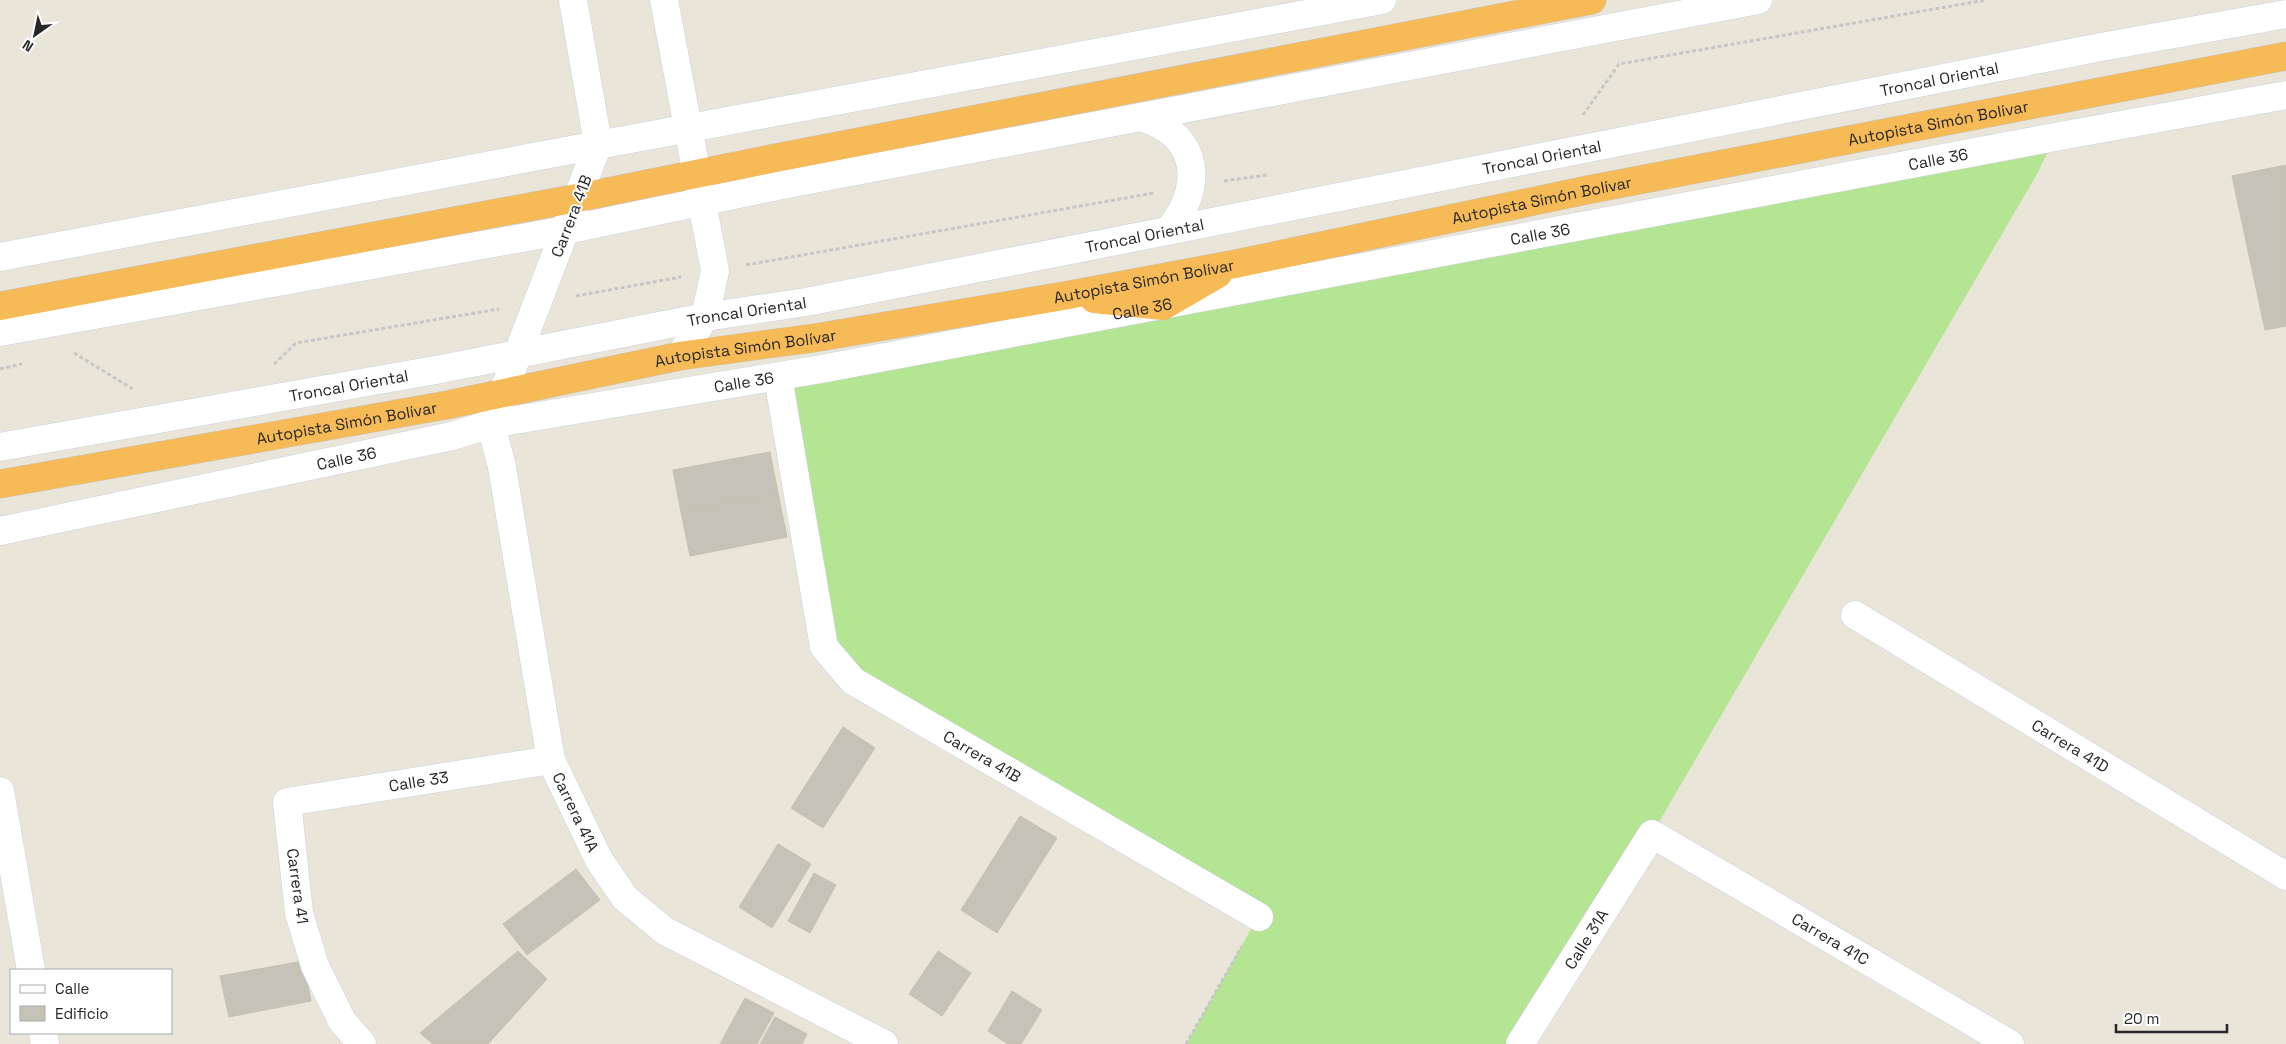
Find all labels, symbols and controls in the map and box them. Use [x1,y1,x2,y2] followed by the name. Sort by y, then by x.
[10,10,60,60] north arrow
[19,36,37,56] text: N
[1878,57,2001,101] street label: Troncal Oriental
[1846,96,2030,151] street label: Autopista Simón Bolívar
[1481,136,1603,180] street label: Troncal Oriental
[1907,144,1970,175] street label: Calle 36
[546,172,597,260] street label: Carrera 41B
[1450,172,1634,229] street label: Autopista Simón Bolívar
[1083,214,1206,258] street label: Troncal Oriental
[1509,218,1572,250] street label: Calle 36
[1052,254,1236,308] street label: Autopista Simón Bolívar
[685,292,808,331] street label: Troncal Oriental
[1111,293,1174,325] street label: Calle 36
[653,324,838,372] street label: Autopista Simón Bolívar
[287,365,410,407] street label: Troncal Oriental
[712,367,775,398] street label: Calle 36
[255,397,439,450] street label: Autopista Simón Bolívar
[315,442,378,475] street label: Calle 36
[2028,715,2113,777] street label: Carrera 41D
[939,726,1025,787] street label: Carrera 41B
[387,766,450,797] street label: Calle 33
[547,769,604,856] street label: Carrera 41A
[282,847,313,925] street label: Carrera 41
[1560,905,1613,973] street label: Calle 31A
[1788,908,1873,970] street label: Carrera 41C
[10,969,172,1034] legend
[55,979,90,998] text: Calle
[2116,1002,2227,1034] scale bar
[55,1004,109,1023] text: Edificio
[2124,1009,2159,1028] text: 20 m

